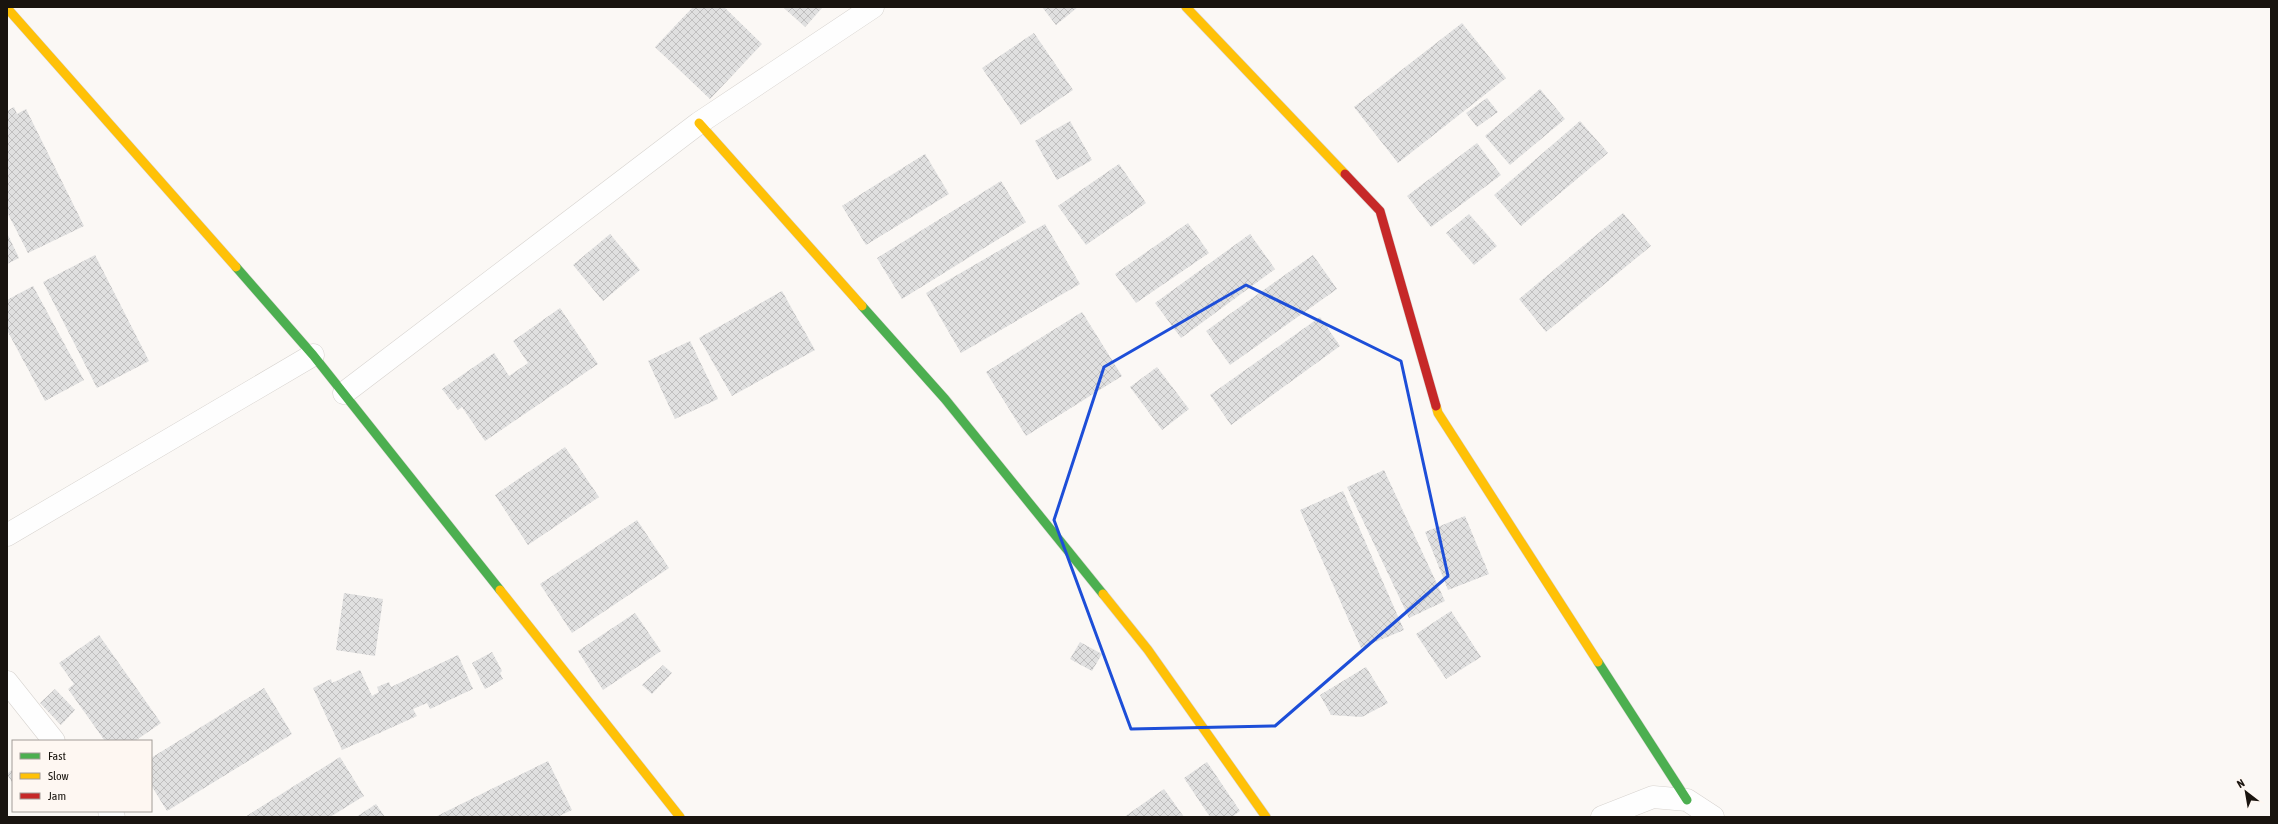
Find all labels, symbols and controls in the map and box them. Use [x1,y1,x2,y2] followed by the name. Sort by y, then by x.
[12,740,152,812] legend
[48,749,66,763] text: Fast
[48,769,69,783] text: Slow
[2226,772,2266,812] north arrow
[2235,777,2247,790] text: N
[48,789,66,803] text: Jam

